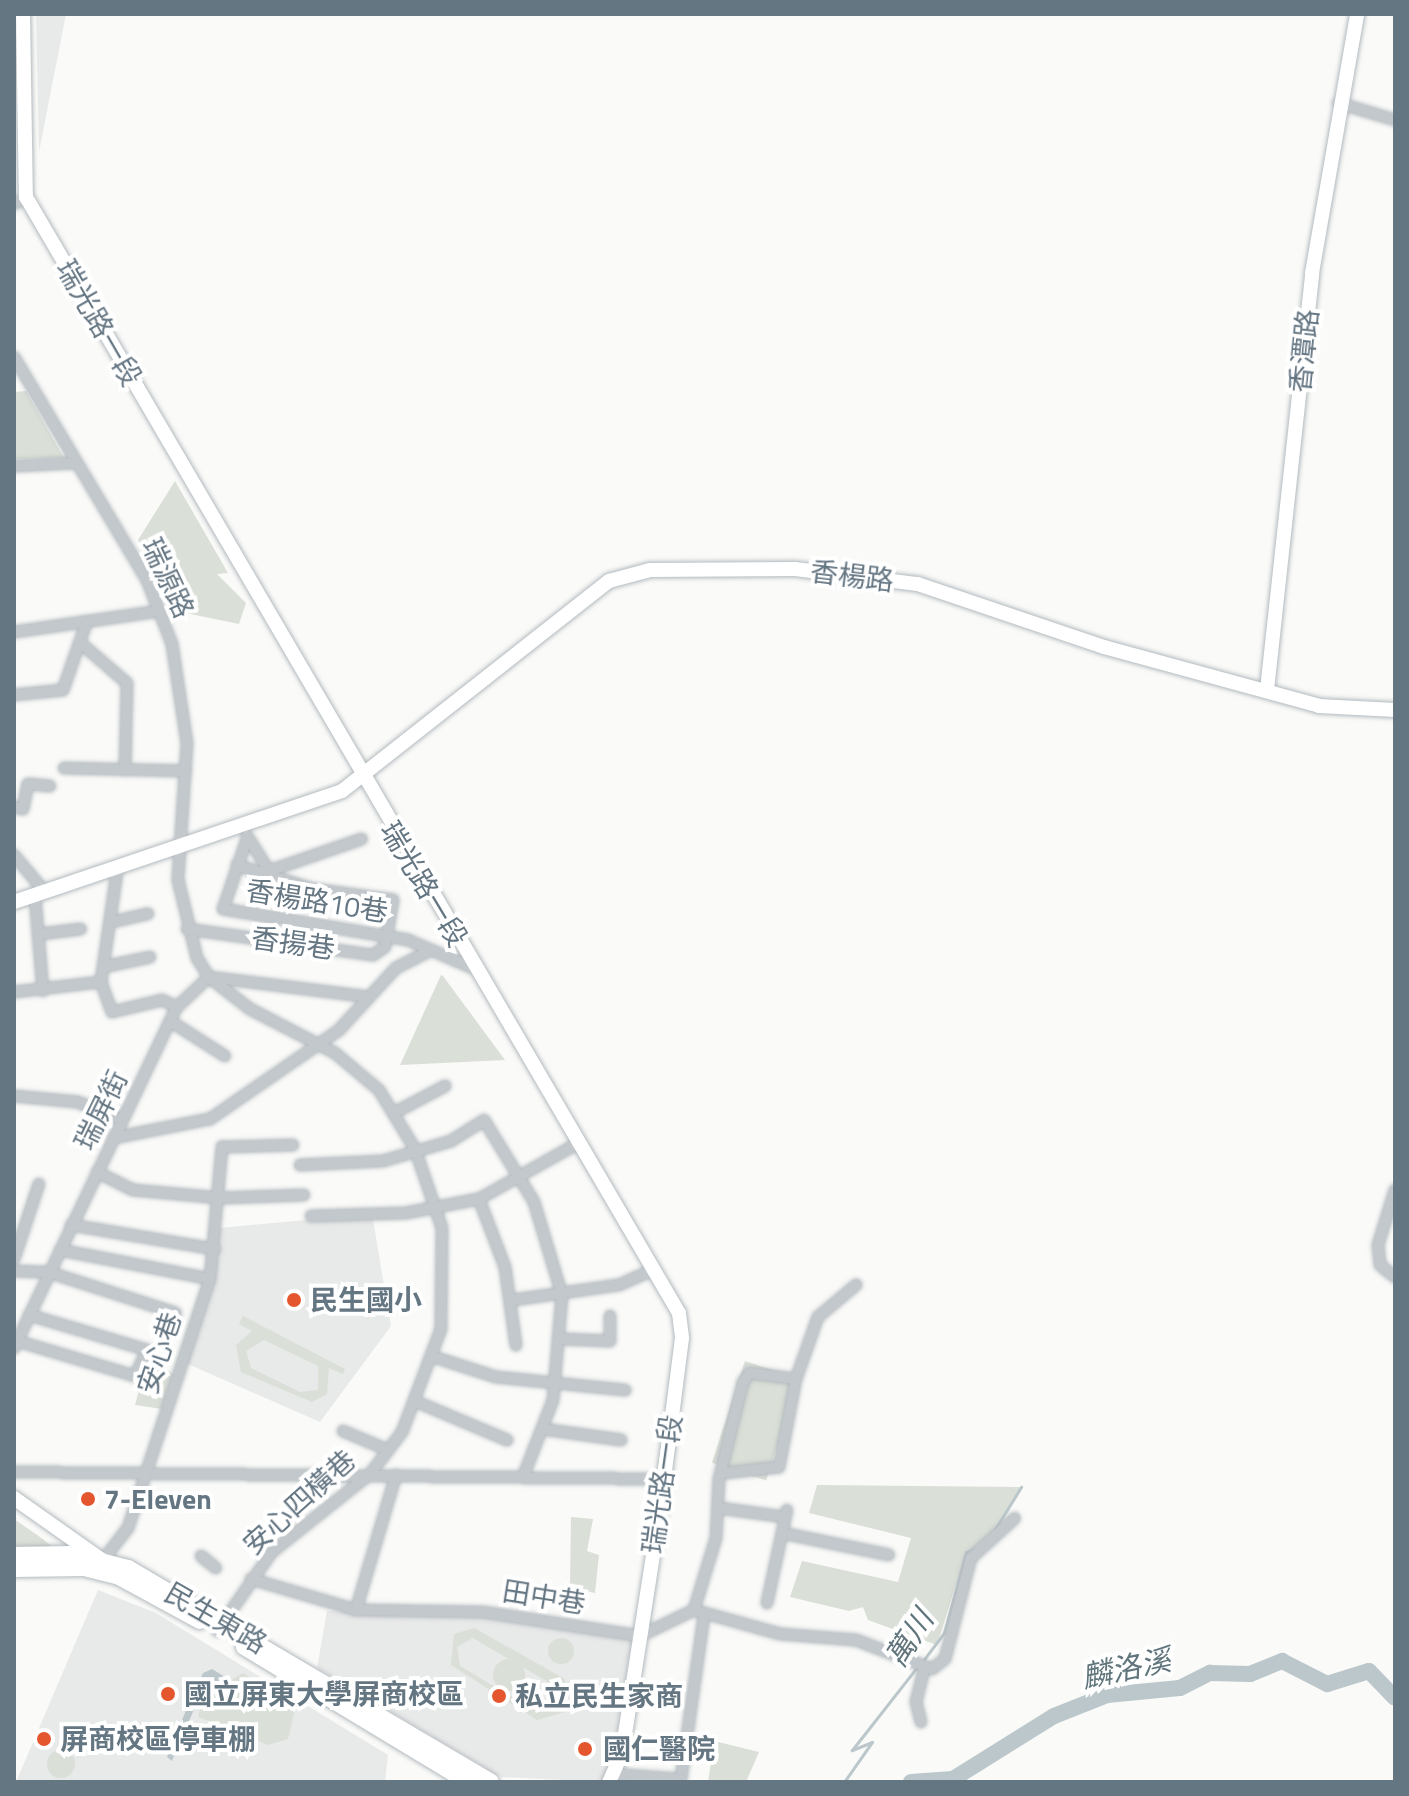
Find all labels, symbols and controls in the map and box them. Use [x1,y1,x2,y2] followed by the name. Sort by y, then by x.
[49,254,149,392] street label: 瑞光路一段
[1283,307,1325,395] street label: 香潭路
[135,533,201,623] street label: 瑞源路
[808,554,896,598] street label: 香楊路
[374,815,474,953] street label: 瑞光路一段
[244,873,390,929] street label: 香楊路10巷
[249,921,337,965] street label: 香揚巷
[67,1065,135,1155] street label: 瑞屏街
[310,1283,422,1317] place label: 民生國小
[285,1291,303,1309] marker: 民生國小
[130,1308,188,1398] street label: 安心巷
[636,1412,688,1556] street label: 瑞光路一段
[236,1443,362,1561] street label: 安心四橫巷
[104,1482,212,1516] place label: 7-Eleven
[79,1490,97,1508] marker: 7-Eleven
[500,1574,588,1620] street label: 田中巷
[159,1575,273,1661] street label: 民生東路
[878,1603,940,1673] water label: 萬川
[1078,1641,1174,1695] water label: 麟洛溪
[184,1677,464,1711] place label: 國立屏東大學屏商校區
[515,1679,683,1713] place label: 私立民生家商
[159,1685,177,1703] marker: 國立屏東大學屏商校區
[490,1687,508,1705] marker: 私立民生家商
[60,1722,256,1756] place label: 屏商校區停車棚
[35,1730,53,1748] marker: 屏商校區停車棚
[603,1732,715,1766] place label: 國仁醫院
[574,1738,596,1760] marker: 國仁醫院

